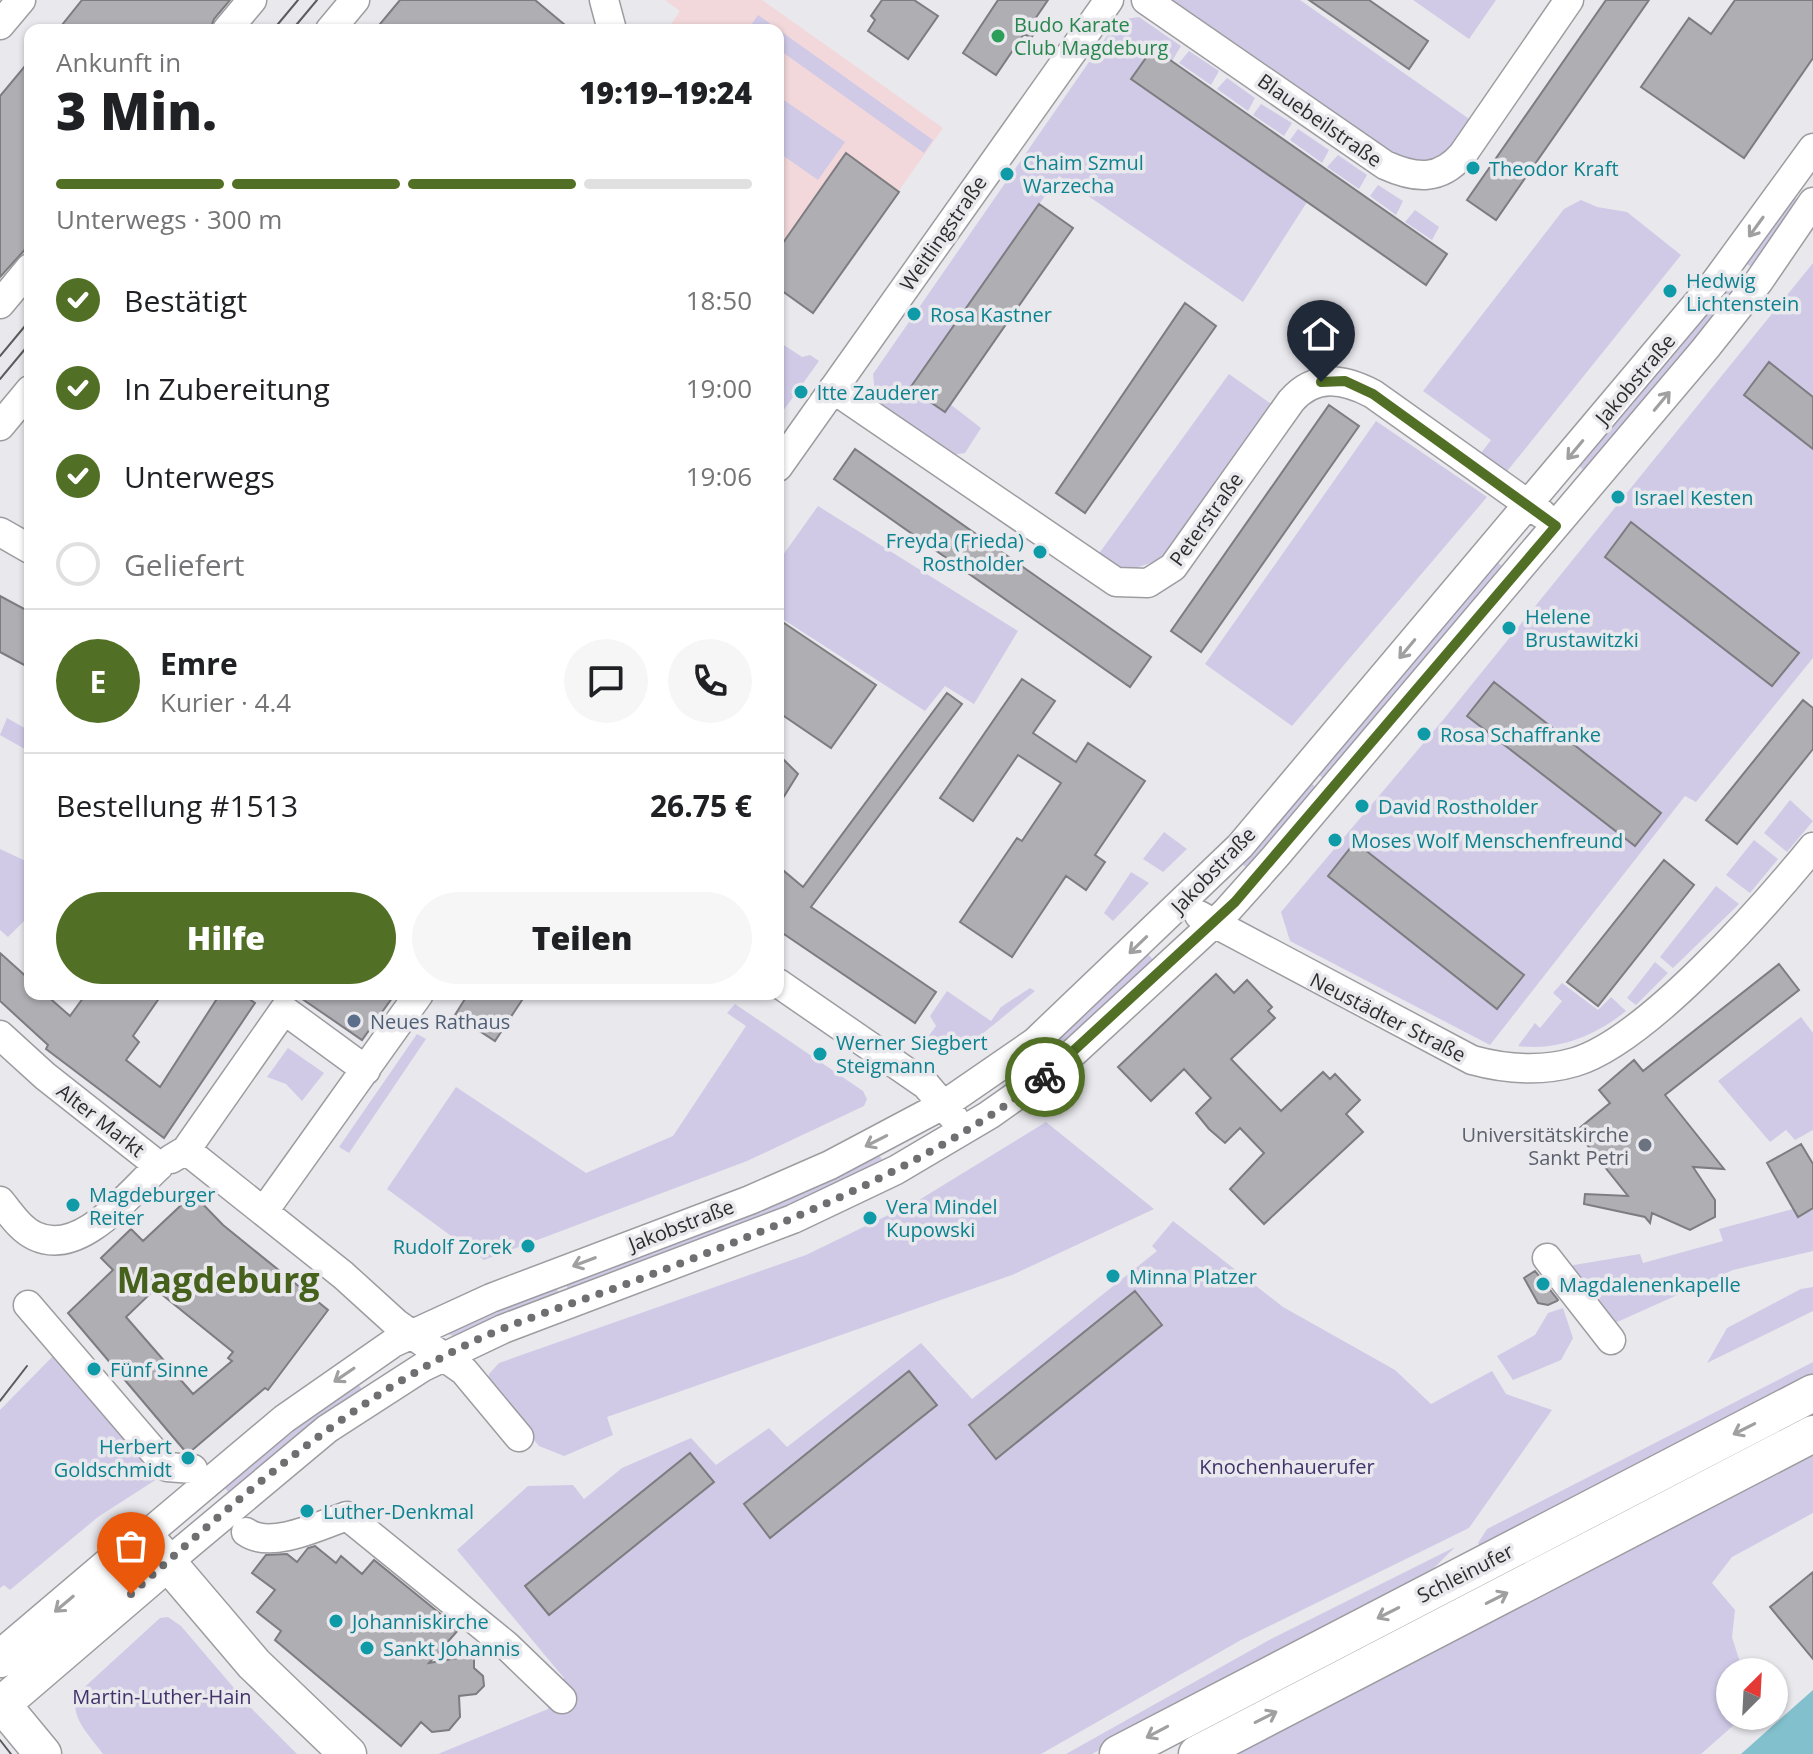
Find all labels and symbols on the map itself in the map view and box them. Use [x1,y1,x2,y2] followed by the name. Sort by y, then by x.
[1014,11,1168,61] place label: Budo Karate Club Magdeburg
[989,27,1007,45] marker: Budo Karate Club Magdeburg
[1253,67,1387,173] street label: Blauebeilstraße
[1023,149,1144,199] place label: Chaim Szmul Warzecha
[1489,155,1619,182] place label: Theodor Kraft
[1464,159,1482,177] marker: Theodor Kraft
[998,165,1016,183] marker: Chaim Szmul Warzecha
[893,170,993,296] street label: Weitlingstraße
[1748,216,1765,237] one-way arrow
[1686,267,1799,317] place label: Hedwig Lichtenstein
[1661,282,1679,300] marker: Hedwig Lichtenstein
[1287,300,1355,382] pin
[930,301,1052,328] place label: Rosa Kastner
[905,305,923,323] marker: Rosa Kastner
[1588,328,1681,432] street label: Jakobstraße
[817,379,939,406] place label: ltte Zauderer
[792,383,810,401] marker: ltte Zauderer
[1653,391,1671,412] one-way arrow
[1566,440,1584,460] one-way arrow
[1163,467,1249,571] street label: Peterstraße
[1634,484,1754,511] place label: Israel Kesten
[1609,488,1627,506] marker: Israel Kesten
[886,527,1024,577] place label: Freyda (Frieda) Rostholder
[1031,543,1049,561] marker: Freyda (Frieda) Rostholder
[1525,603,1639,653] place label: Helene Brustawitzki
[1500,619,1518,637] marker: Helene Brustawitzki
[1398,638,1416,659] one-way arrow
[1440,721,1601,748] place label: Rosa Schaffranke
[1415,725,1433,743] marker: Rosa Schaffranke
[1378,793,1538,820] place label: David Rostholder
[1353,797,1371,815] marker: David Rostholder
[1163,821,1261,921] street label: Jakobstraße
[1351,827,1623,854] place label: Moses Wolf Menschenfreund
[1326,831,1344,849] marker: Moses Wolf Menschenfreund
[1129,935,1148,954] one-way arrow
[1306,966,1470,1068] street label: Neustädter Straße
[370,1008,510,1035] place label: Neues Rathaus
[345,1012,363,1030] marker: Neues Rathaus
[836,1029,988,1079] place label: Werner Siegbert Steigmann
[1005,1037,1085,1117] courier
[811,1045,829,1063] marker: Werner Siegbert Steigmann
[52,1077,150,1163] street label: Alter Markt
[1461,1121,1629,1171] place label: Universitätskirche Sankt Petri
[865,1134,889,1150] one-way arrow
[1636,1136,1654,1154] marker: Universitätskirche Sankt Petri
[89,1181,215,1231] place label: Magdeburger Reiter
[623,1193,738,1258] street label: Jakobstraße
[886,1193,997,1243] place label: Vera Mindel Kupowski
[64,1196,82,1214] marker: Magdeburger Reiter
[861,1209,879,1227] marker: Vera Mindel Kupowski
[393,1233,512,1260] place label: Rudolf Zorek
[519,1237,537,1255] marker: Rudolf Zorek
[116,1255,320,1304] district label: Magdeburg
[572,1256,597,1270] one-way arrow
[1129,1263,1257,1290] place label: Minna Platzer
[1104,1267,1122,1285] marker: Minna Platzer
[1559,1271,1741,1298] place label: Magdalenenkapelle
[1534,1275,1552,1293] marker: Magdalenenkapelle
[110,1356,209,1383] place label: Fünf Sinne
[85,1360,103,1378] marker: Fünf Sinne
[334,1367,356,1383] one-way arrow
[1732,1422,1756,1438] one-way arrow
[54,1433,172,1483] place label: Herbert Goldschmidt
[179,1449,197,1467] marker: Herbert Goldschmidt
[1199,1453,1375,1480] park label: Knochenhauerufer
[323,1498,474,1525] place label: Luther-Denkmal
[298,1502,316,1520] marker: Luther-Denkmal
[97,1512,165,1594] pin
[1412,1537,1518,1609] street label: Schleinufer
[1484,1590,1508,1605] one-way arrow
[54,1595,75,1613] one-way arrow
[1377,1605,1401,1621] one-way arrow
[350,1608,489,1635] place label: Johanniskirche
[327,1612,345,1630] marker: Johanniskirche
[383,1635,520,1662] place label: Sankt Johannis
[358,1639,376,1657] marker: Sankt Johannis
[1716,1658,1788,1730] north arrow
[72,1683,252,1710] park label: Martin-Luther-Hain
[1253,1709,1277,1725] one-way arrow
[1146,1725,1170,1741] one-way arrow

